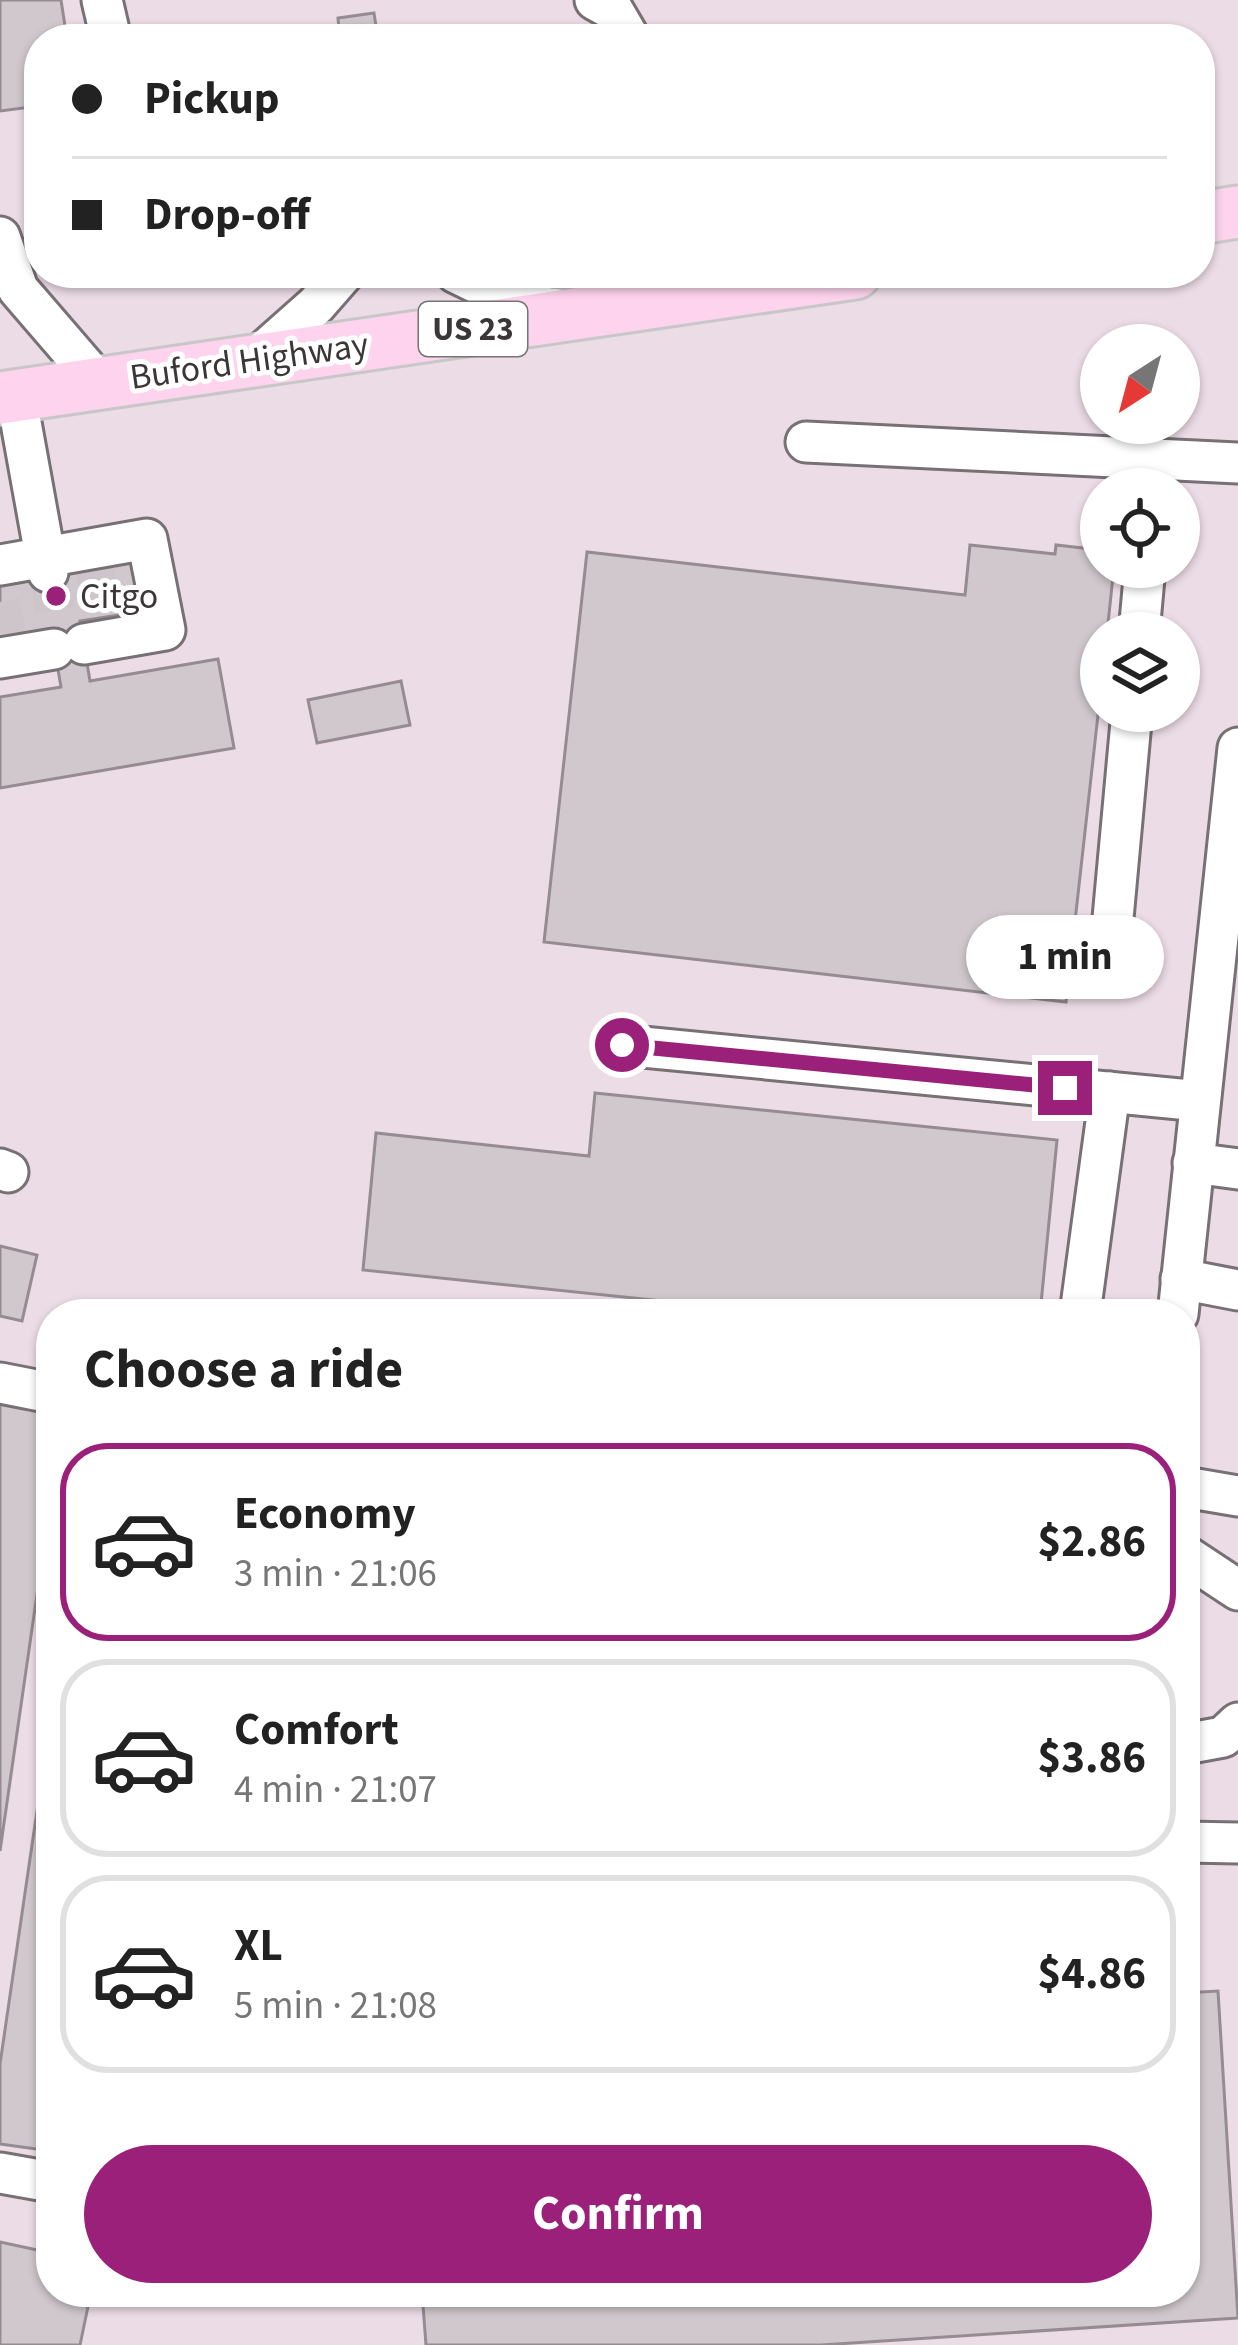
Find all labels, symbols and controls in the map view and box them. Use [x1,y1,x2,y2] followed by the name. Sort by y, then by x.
[144,67,280,131] text: Pickup
[144,183,310,247] text: Drop-off
[419,302,527,356] road number: US 23
[126,319,372,403] street label: Buford Highway
[1080,324,1200,444] north arrow
[1080,324,1200,732] map controls
[1080,468,1200,588] button: locate
[80,571,158,622] place label: Citgo
[43,583,69,609] marker: Citgo
[1080,612,1200,732] button: layers
[966,914,1164,998] callout: 1 min
[1018,929,1112,985] text: 1 min
[595,1018,649,1072] route start
[1038,1061,1092,1115] route end
[84,1332,403,1409] text: Choose a ride
[234,1482,416,1546] text: Economy
[90,1488,198,1596] icon: car
[1037,1510,1146,1574] text: $2.86
[234,1546,437,1602] text: 3 min · 21:06
[234,1698,399,1762] text: Comfort
[90,1704,198,1812] icon: car
[1037,1726,1146,1790] text: $3.86
[234,1762,437,1818] text: 4 min · 21:07
[234,1914,283,1978] text: XL
[90,1920,198,2028] icon: car
[1037,1942,1146,2006] text: $4.86
[234,1978,437,2034] text: 5 min · 21:08
[84,2145,1152,2283] button: Confirm

